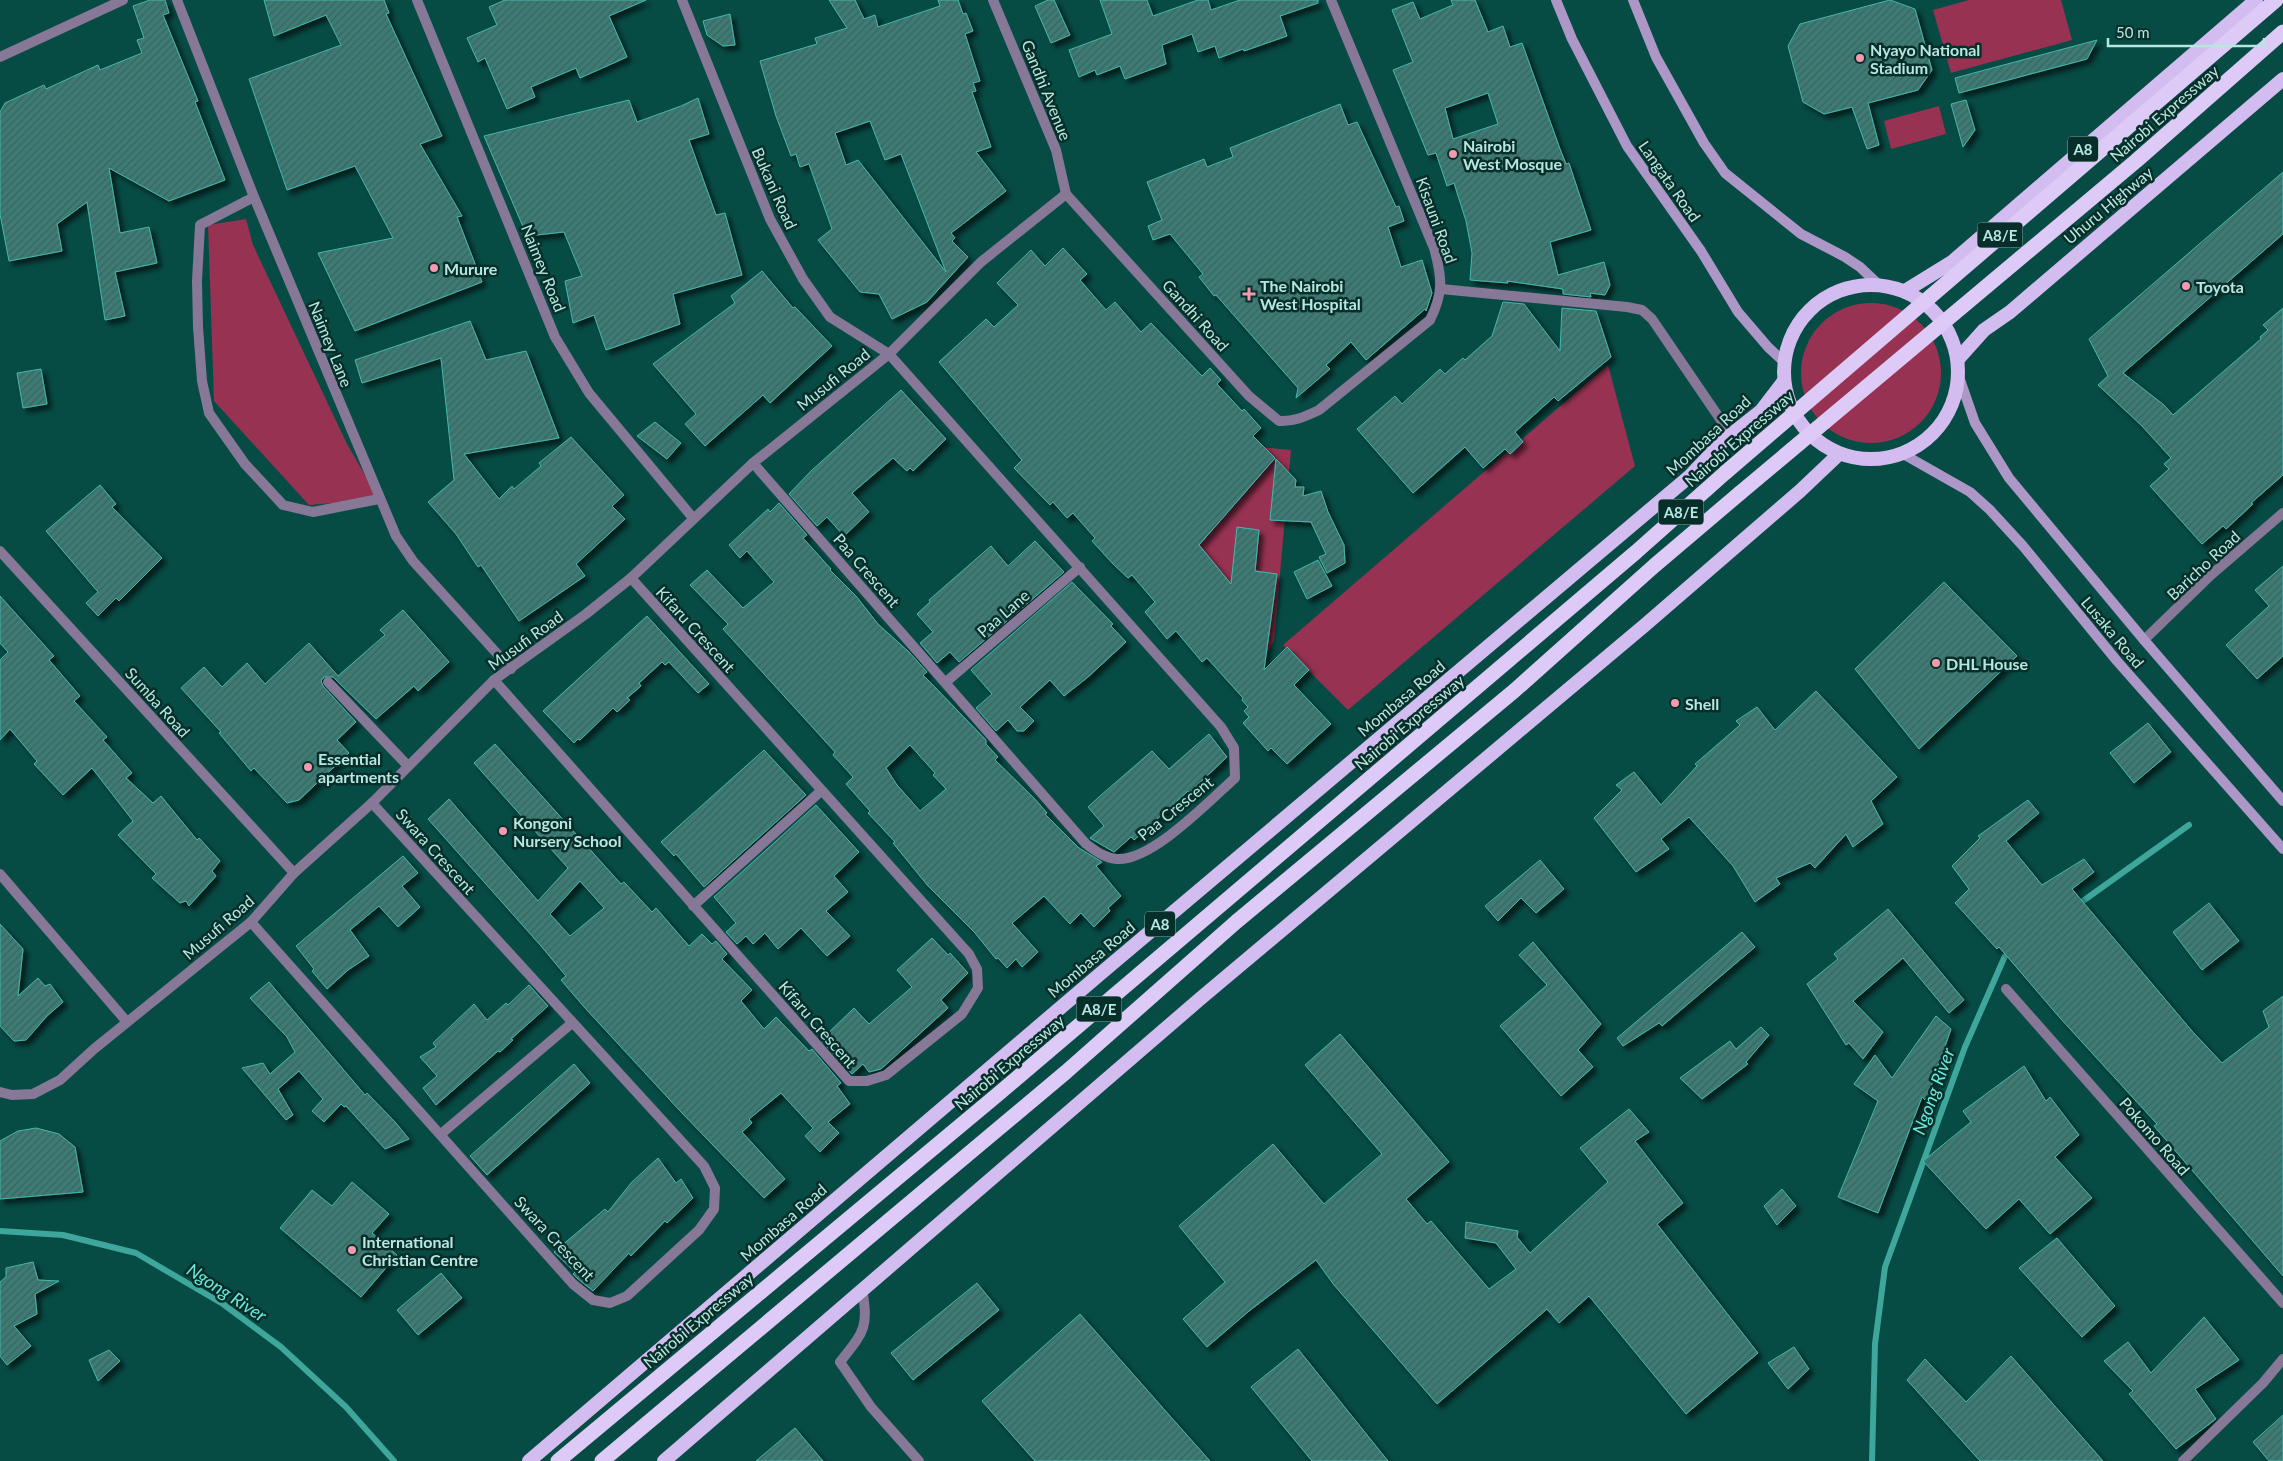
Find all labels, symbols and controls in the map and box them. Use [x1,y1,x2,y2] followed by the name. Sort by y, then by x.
[2108,15,2264,47] scale bar
[2116,23,2150,41] text: 50 m
[1018,37,1076,143] street label: Gandhi Avenue
[1870,40,1980,77] place label: Nyayo National Stadium
[1854,52,1866,64] marker: Nyayo National Stadium
[2106,60,2223,165] street label: Nairobi Expressway
[1463,136,1562,173] place label: Nairobi West Mosque
[2068,136,2098,162] road number: A8
[1635,137,1705,225] street label: Langata Road
[749,144,801,232] street label: Bukani Road
[1447,148,1459,160] marker: Nairobi West Mosque
[2060,162,2157,248] street label: Uhuru Highway
[1413,174,1461,266] street label: Kisauni Road
[518,222,570,314] street label: Naimey Road
[1978,222,2022,248] road number: A8/E
[444,259,498,278] place label: Murure
[428,262,440,274] marker: Murure
[1159,275,1233,355] street label: Gandhi Road
[1260,276,1361,313] place label: The Nairobi West Hospital
[2196,277,2244,296] place label: Toyota
[2180,280,2192,292] marker: Toyota
[1242,287,1256,301] marker: The Nairobi West Hospital
[305,298,357,390] street label: Naimey Lane
[793,344,873,414] street label: Musufi Road
[1681,385,1798,490] street label: Nairobi Expressway
[1662,391,1754,479] street label: Mombasa Road
[1658,500,1704,524] road number: A8/E
[2162,526,2244,604] street label: Baricho Road
[830,529,904,611] street label: Paa Crescent
[653,582,740,676] street label: Kifaru Crescent
[973,585,1033,641] street label: Paa Lane
[2078,592,2148,672] street label: Lusaka Road
[484,606,566,674] street label: Musufi Road
[1946,654,2029,673] place label: DHL House
[1353,656,1449,740] street label: Mombasa Road
[1930,657,1942,669] marker: DHL House
[122,663,194,741] street label: Sumba Road
[1350,670,1468,774] street label: Nairobi Expressway
[1685,694,1719,713] place label: Shell
[1669,697,1681,709] marker: Shell
[318,749,399,786] place label: Essential apartments
[302,761,314,773] marker: Essential apartments
[1134,772,1217,844] street label: Paa Crescent
[393,804,480,898] street label: Swara Crescent
[513,813,621,850] place label: Kongoni Nursery School
[497,825,509,837] marker: Kongoni Nursery School
[178,891,258,963] street label: Musufi Road
[1145,912,1175,936] road number: A8
[1043,917,1139,1001] street label: Mombasa Road
[775,977,861,1071] street label: Kifaru Crescent
[1076,996,1122,1022] road number: A8/E
[950,1010,1068,1114] street label: Nairobi Expressway
[1907,1044,1959,1137] water label: Ngong River
[2116,1093,2194,1179] street label: Pokomo Road
[736,1179,830,1265] street label: Mombasa Road
[511,1192,599,1284] street label: Swara Crescent
[362,1232,479,1269] place label: International Christian Centre
[346,1244,358,1256] marker: International Christian Centre
[183,1258,272,1326] water label: Ngong River
[639,1268,757,1372] street label: Nairobi Expressway

